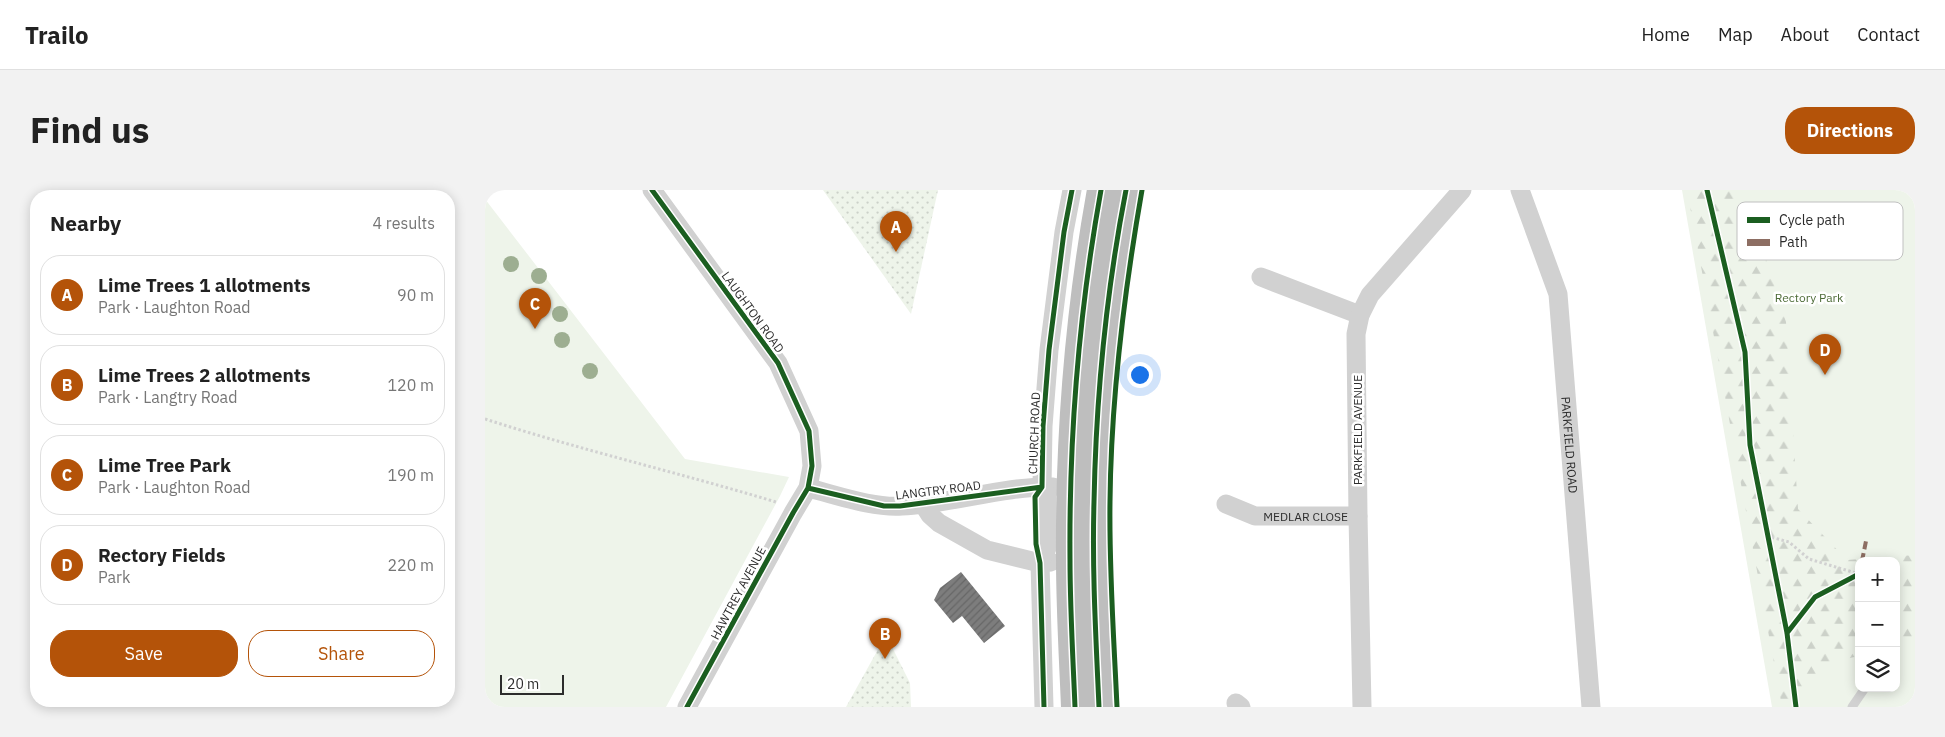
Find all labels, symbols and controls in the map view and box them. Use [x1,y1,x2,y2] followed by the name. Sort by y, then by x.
[25,19,89,51] text: Trailo
[1642,23,1690,46] text: Home
[1718,23,1753,46] text: Map
[1781,23,1829,46] text: About
[1857,23,1920,46] text: Contact
[30,107,149,153] text: Find us
[1785,107,1915,154] button: Directions
[1737,202,1903,260] legend
[50,209,121,237] text: Nearby
[880,211,912,252] pin: A
[1779,211,1845,229] text: Cycle path
[372,213,435,233] text: 4 results
[1779,233,1808,251] text: Path
[718,268,788,356] street label: LAUGHTON ROAD
[98,273,311,297] text: Lime Trees 1 allotments
[62,285,72,305] text: A
[397,285,434,305] text: 90 m
[519,288,551,329] pin: C
[1775,290,1844,305] park label: Rectory Park
[98,297,250,317] text: Park · Laughton Road
[1809,334,1841,375] pin: D
[1127,362,1153,388] your location
[98,363,311,387] text: Lime Trees 2 allotments
[62,375,72,395] text: B
[387,375,434,395] text: 120 m
[1350,375,1365,485] street label: PARKFIELD AVENUE
[98,387,237,407] text: Park · Langtry Road
[1025,392,1043,474] street label: CHURCH ROAD
[1559,396,1581,494] street label: PARKFIELD ROAD
[98,453,231,477] text: Lime Tree Park
[62,465,72,485] text: C
[387,465,434,485] text: 190 m
[98,477,250,497] text: Park · Laughton Road
[894,477,982,503] street label: LANGTRY ROAD
[1263,509,1348,524] street label: MEDLAR CLOSE
[98,543,226,567] text: Rectory Fields
[707,544,769,642] street label: HAWTREY AVENUE
[61,555,73,575] text: D
[387,555,434,575] text: 220 m
[1855,557,1900,692] map controls
[1855,557,1900,602] button: +
[98,567,130,587] text: Park
[1855,602,1900,647] button: −
[869,618,901,659] pin: B
[50,630,238,677] button: Save
[248,630,435,677] button: Share
[1855,647,1900,692] button: layers
[500,672,564,695] scale bar
[507,675,539,693] text: 20 m

